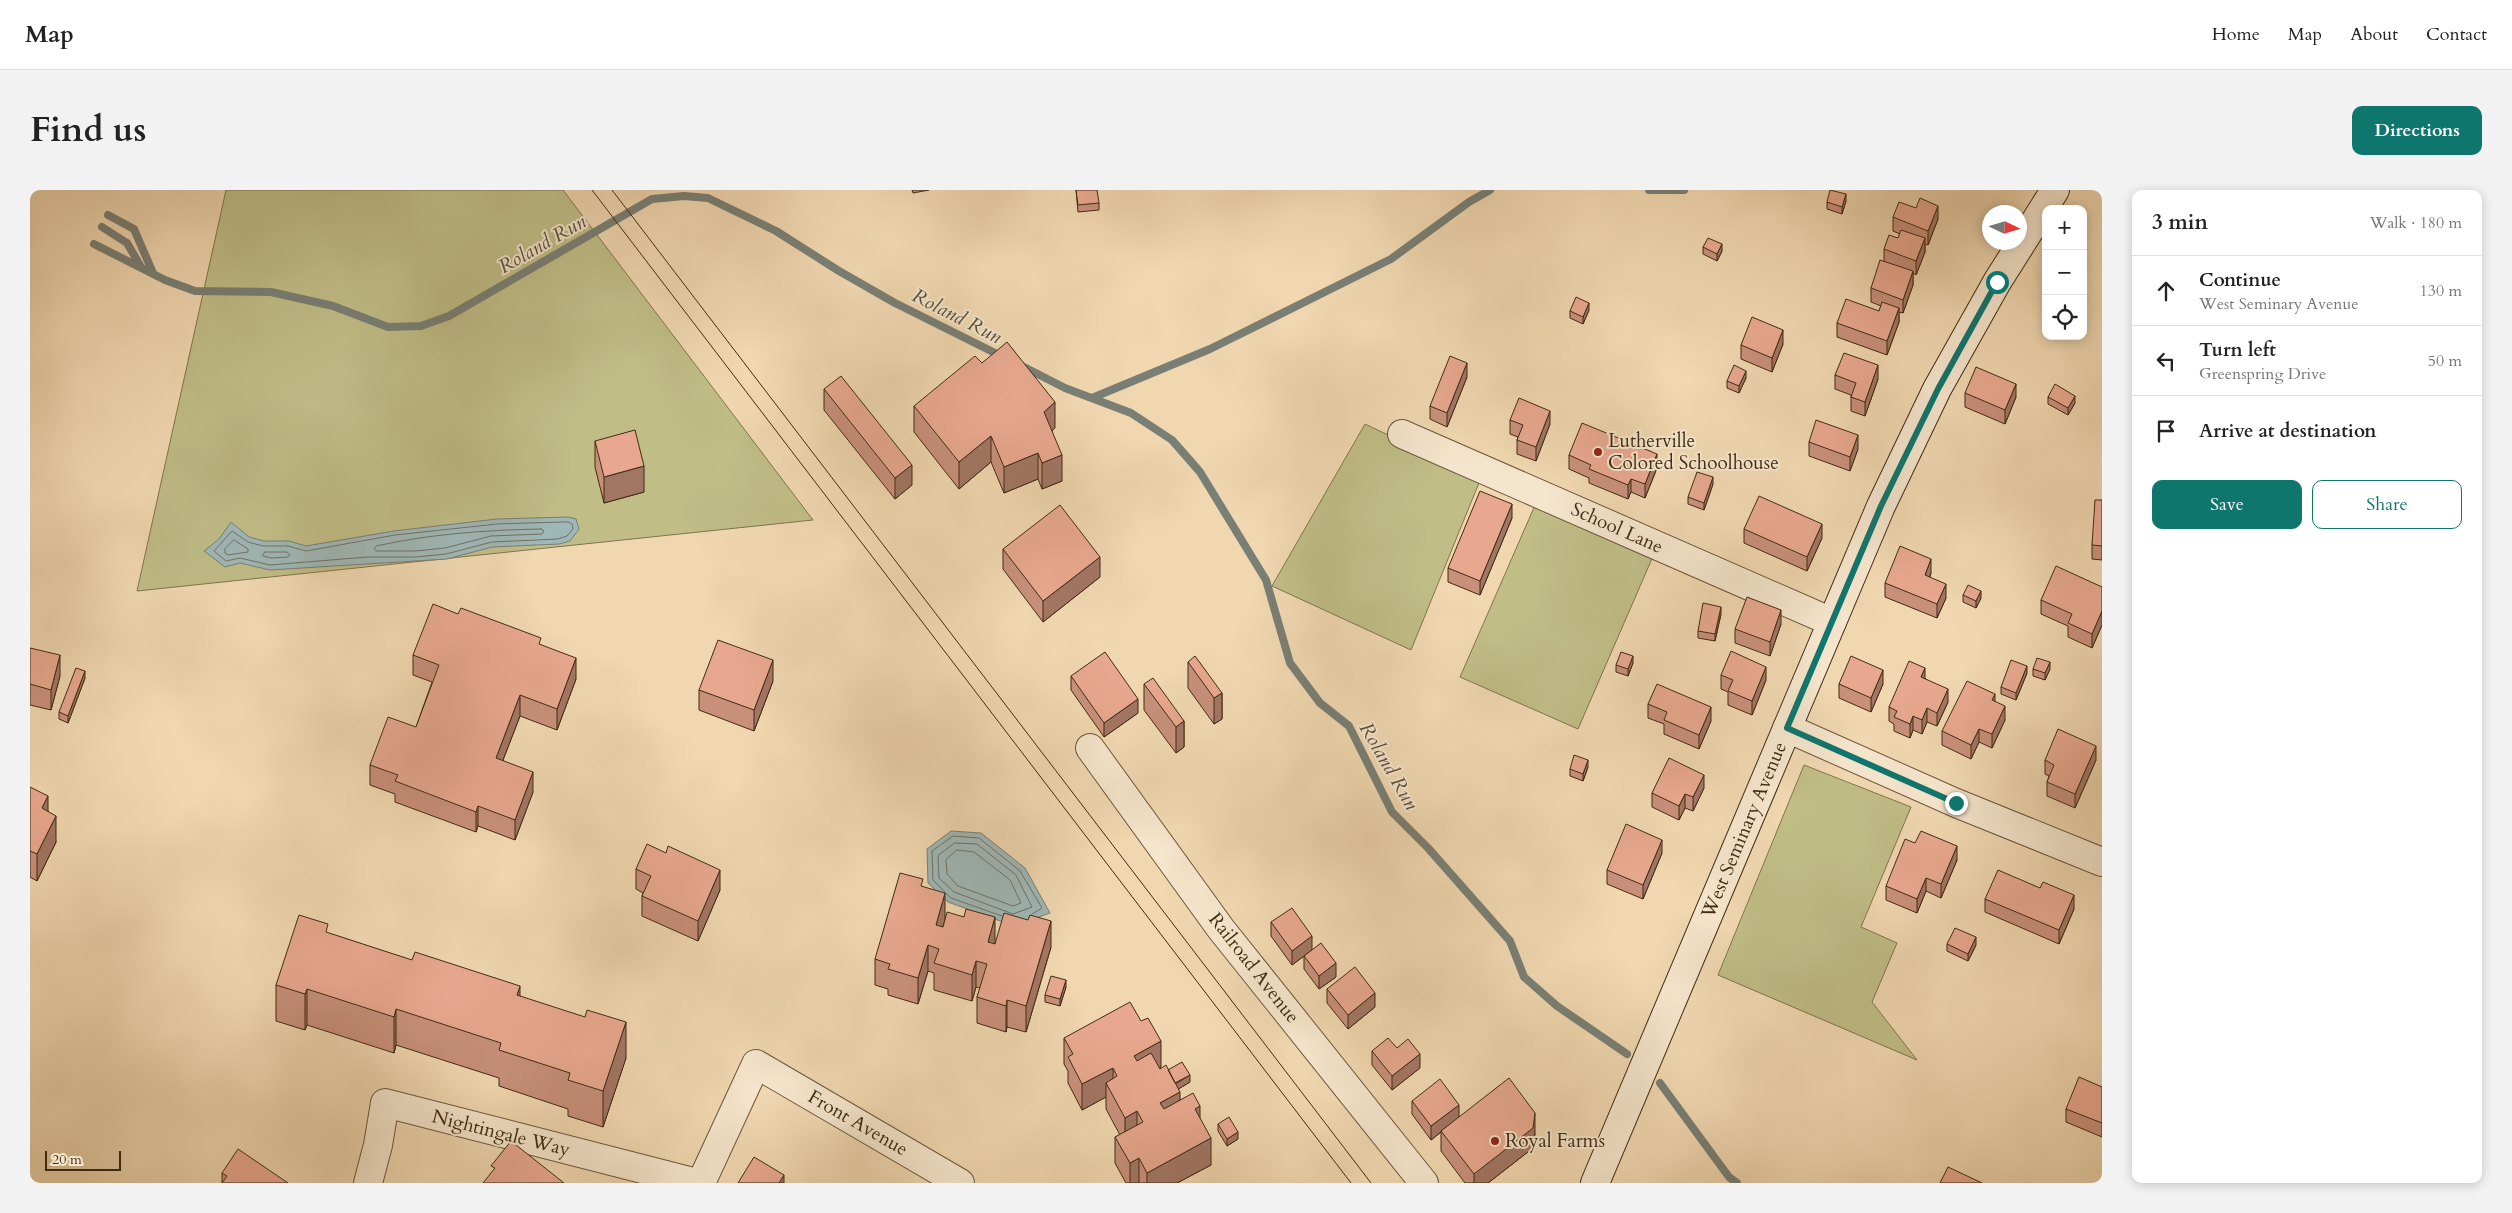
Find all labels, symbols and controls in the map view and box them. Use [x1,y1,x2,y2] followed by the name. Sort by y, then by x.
[25,18,74,51] text: Map
[2212,22,2260,47] text: Home
[2288,22,2322,47] text: Map
[2350,22,2398,47] text: About
[2426,22,2487,47] text: Contact
[30,106,146,154] text: Find us
[2352,106,2482,155] button: Directions
[1982,205,2027,250] north arrow
[2042,205,2087,340] map controls
[2042,205,2087,250] button: +
[493,208,591,280] water label: Roland Run
[2152,208,2208,237] text: 3 min
[2370,212,2462,234] text: Walk · 180 m
[2042,250,2087,295] button: −
[2199,267,2281,293] text: Continue
[1986,271,2009,294] route start
[2152,277,2180,305] icon: ahead
[2420,280,2462,302] text: 130 m
[908,282,1007,350] water label: Roland Run
[2199,293,2358,315] text: West Seminary Avenue
[2042,295,2087,340] button: locate
[2199,337,2276,363] text: Turn left
[2152,347,2180,375] icon: left
[2428,350,2462,372] text: 50 m
[2199,363,2326,385] text: Greenspring Drive
[2152,417,2180,445] icon: arrive
[2199,418,2376,444] text: Arrive at destination
[1608,428,1779,476] place label: Lutherville Colored Schoolhouse
[1592,446,1604,458] marker: Lutherville Colored Schoolhouse
[2152,480,2302,529] button: Save
[2312,480,2462,529] button: Share
[1567,496,1667,560] street label: School Lane
[1353,717,1425,815] water label: Roland Run
[1695,738,1793,923] street label: West Seminary Avenue
[1945,792,1968,815] route end
[1203,907,1305,1029] street label: Railroad Avenue
[803,1084,913,1162] street label: Front Avenue
[429,1103,573,1163] street label: Nightingale Way
[1505,1128,1605,1154] place label: Royal Farms
[1489,1135,1501,1147] marker: Royal Farms
[45,1148,121,1171] scale bar
[52,1150,82,1169] text: 20 m

